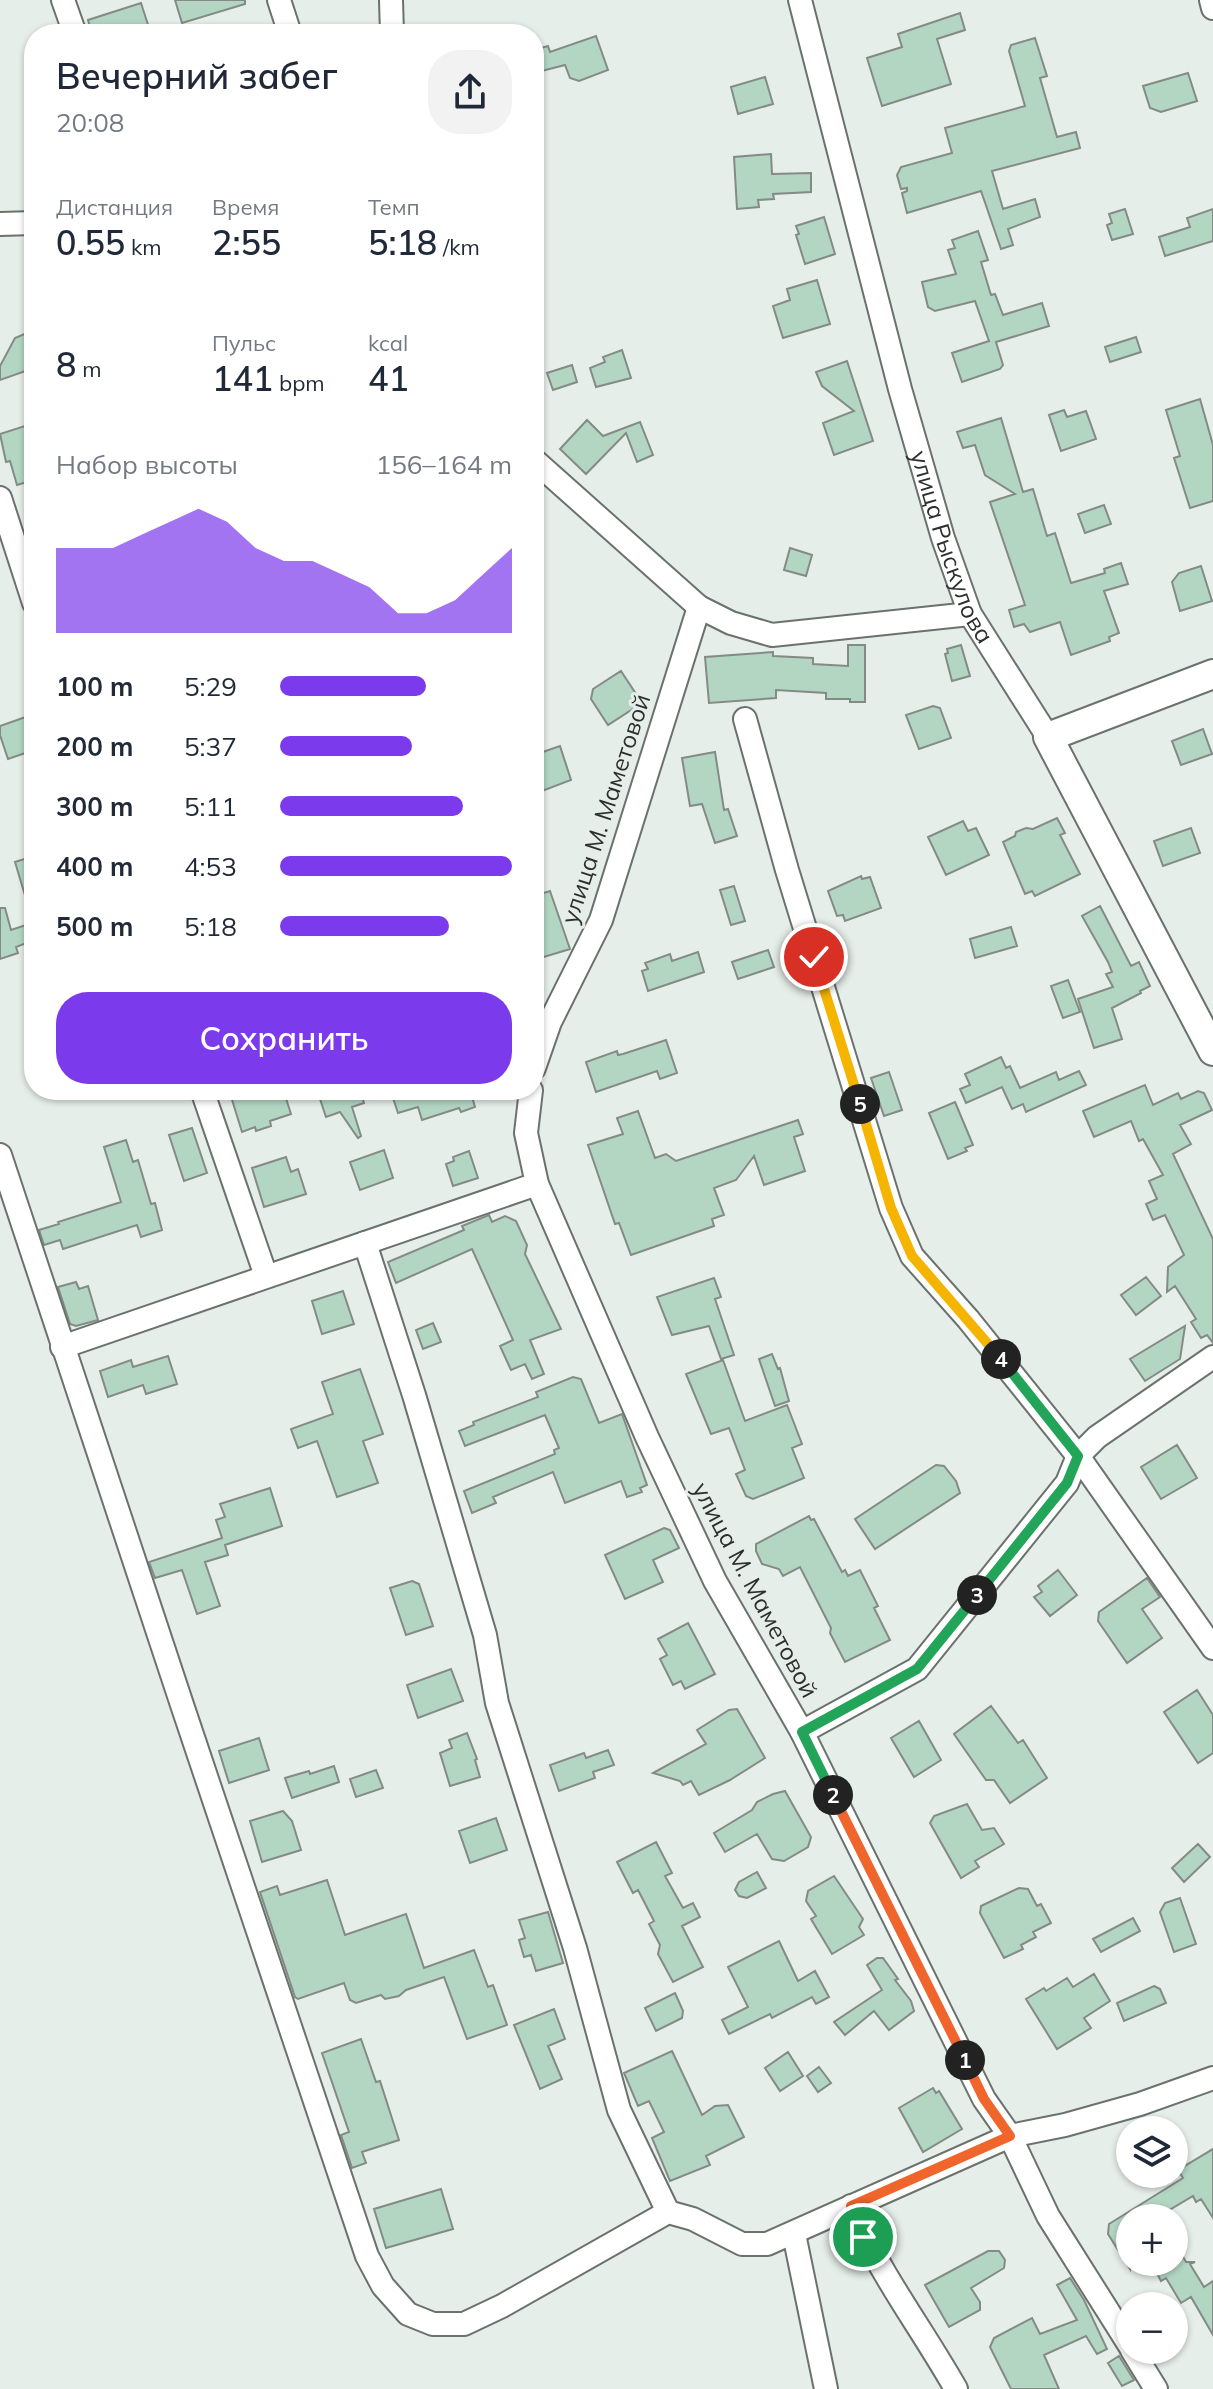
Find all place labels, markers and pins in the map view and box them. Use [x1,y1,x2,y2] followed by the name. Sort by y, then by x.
[780,923,848,991] pin
[840,1084,880,1124] pin: 5
[981,1339,1021,1379] pin: 4
[957,1575,997,1615] pin: 3
[813,1775,853,1815] pin: 2
[945,2040,985,2080] pin: 1
[829,2203,897,2271] pin

